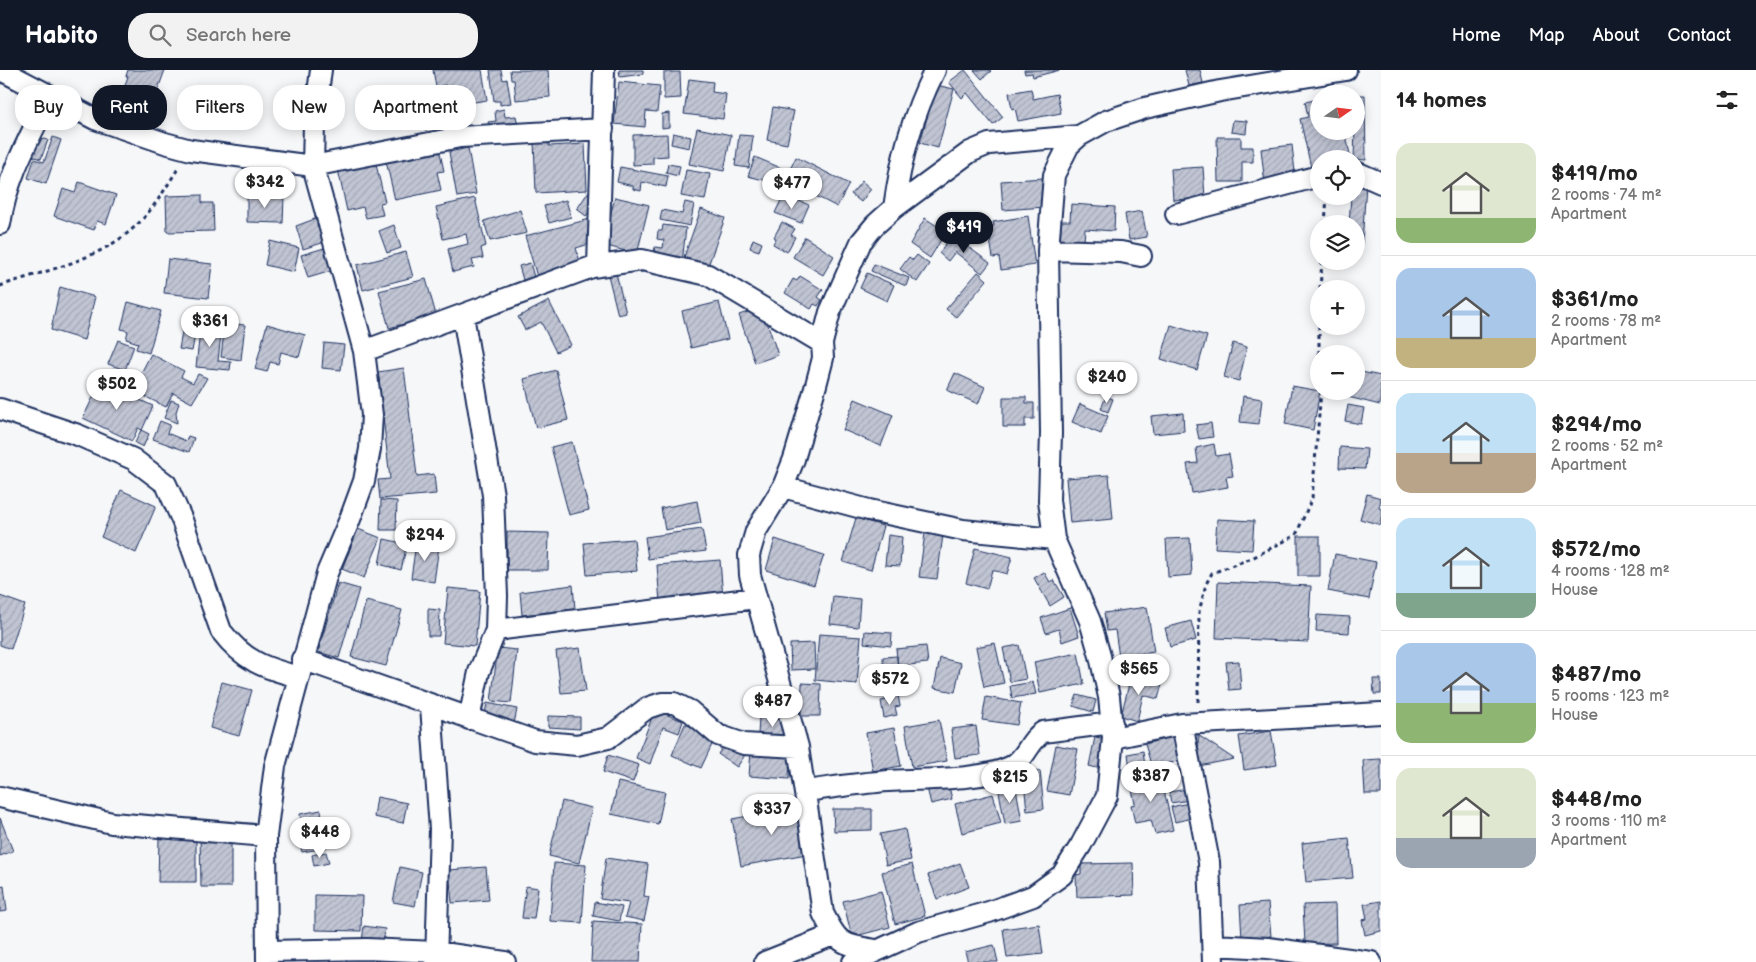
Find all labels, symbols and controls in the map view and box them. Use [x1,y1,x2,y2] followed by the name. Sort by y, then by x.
[128,13,478,58] search box
[25,21,98,50] text: Habito
[146,21,174,49] icon: search
[186,24,291,47] text: Search here
[1452,25,1501,46] text: Home
[1529,25,1565,46] text: Map
[1593,25,1640,46] text: About
[1668,25,1731,46] text: Contact
[15,85,82,130] chip: Buy
[92,85,167,130] chip: Rent
[177,85,263,130] chip: Filters
[273,85,345,130] chip: New
[355,85,476,130] chip: Apartment
[1310,85,1365,140] north arrow
[1310,85,1365,400] map controls
[1713,86,1741,114] icon: filters
[1396,88,1487,113] text: 14 homes
[1310,150,1365,205] button: locate
[1551,161,1638,186] text: $419/mo
[1436,163,1496,223] icon: home
[235,166,295,209] pin: $342
[762,168,822,210] pin: $477
[246,173,284,192] text: $342
[773,174,811,193] text: $477
[1551,186,1662,205] text: 2 rooms · 74 m²
[1551,205,1627,224] text: Apartment
[934,212,994,254] pin: $419
[1310,215,1365,270] button: layers
[946,218,982,237] text: $419
[1310,280,1365,335] button: +
[1551,287,1638,312] text: $361/mo
[1436,288,1496,348] icon: home
[180,306,240,348] pin: $361
[192,312,228,331] text: $361
[1551,312,1661,331] text: 2 rooms · 78 m²
[1551,331,1627,350] text: Apartment
[1310,345,1365,400] button: −
[1077,362,1137,404] pin: $240
[87,368,147,411] pin: $502
[1088,368,1126,387] text: $240
[97,375,137,394] text: $502
[1551,412,1642,437] text: $294/mo
[1436,413,1496,473] icon: home
[1551,437,1663,456] text: 2 rooms · 52 m²
[1551,456,1627,475] text: Apartment
[395,520,455,562] pin: $294
[406,526,444,545] text: $294
[1551,537,1641,562] text: $572/mo
[1436,538,1496,598] icon: home
[1551,562,1670,581] text: 4 rooms · 128 m²
[1551,581,1598,600] text: House
[1109,654,1169,696] pin: $565
[1120,660,1158,679] text: $565
[1551,662,1641,687] text: $487/mo
[1436,663,1496,723] icon: home
[860,664,920,706] pin: $572
[871,670,909,689] text: $572
[743,686,803,728] pin: $487
[1551,687,1669,706] text: 5 rooms · 123 m²
[754,692,792,711] text: $487
[1551,706,1598,725] text: House
[1121,760,1181,803] pin: $387
[980,762,1040,804] pin: $215
[1132,767,1170,786] text: $387
[992,768,1028,787] text: $215
[1551,787,1642,812] text: $448/mo
[1436,788,1496,848] icon: home
[742,794,802,836] pin: $337
[753,800,791,819] text: $337
[1551,812,1667,831] text: 3 rooms · 110 m²
[290,816,350,859] pin: $448
[300,823,340,842] text: $448
[1551,831,1627,850] text: Apartment

